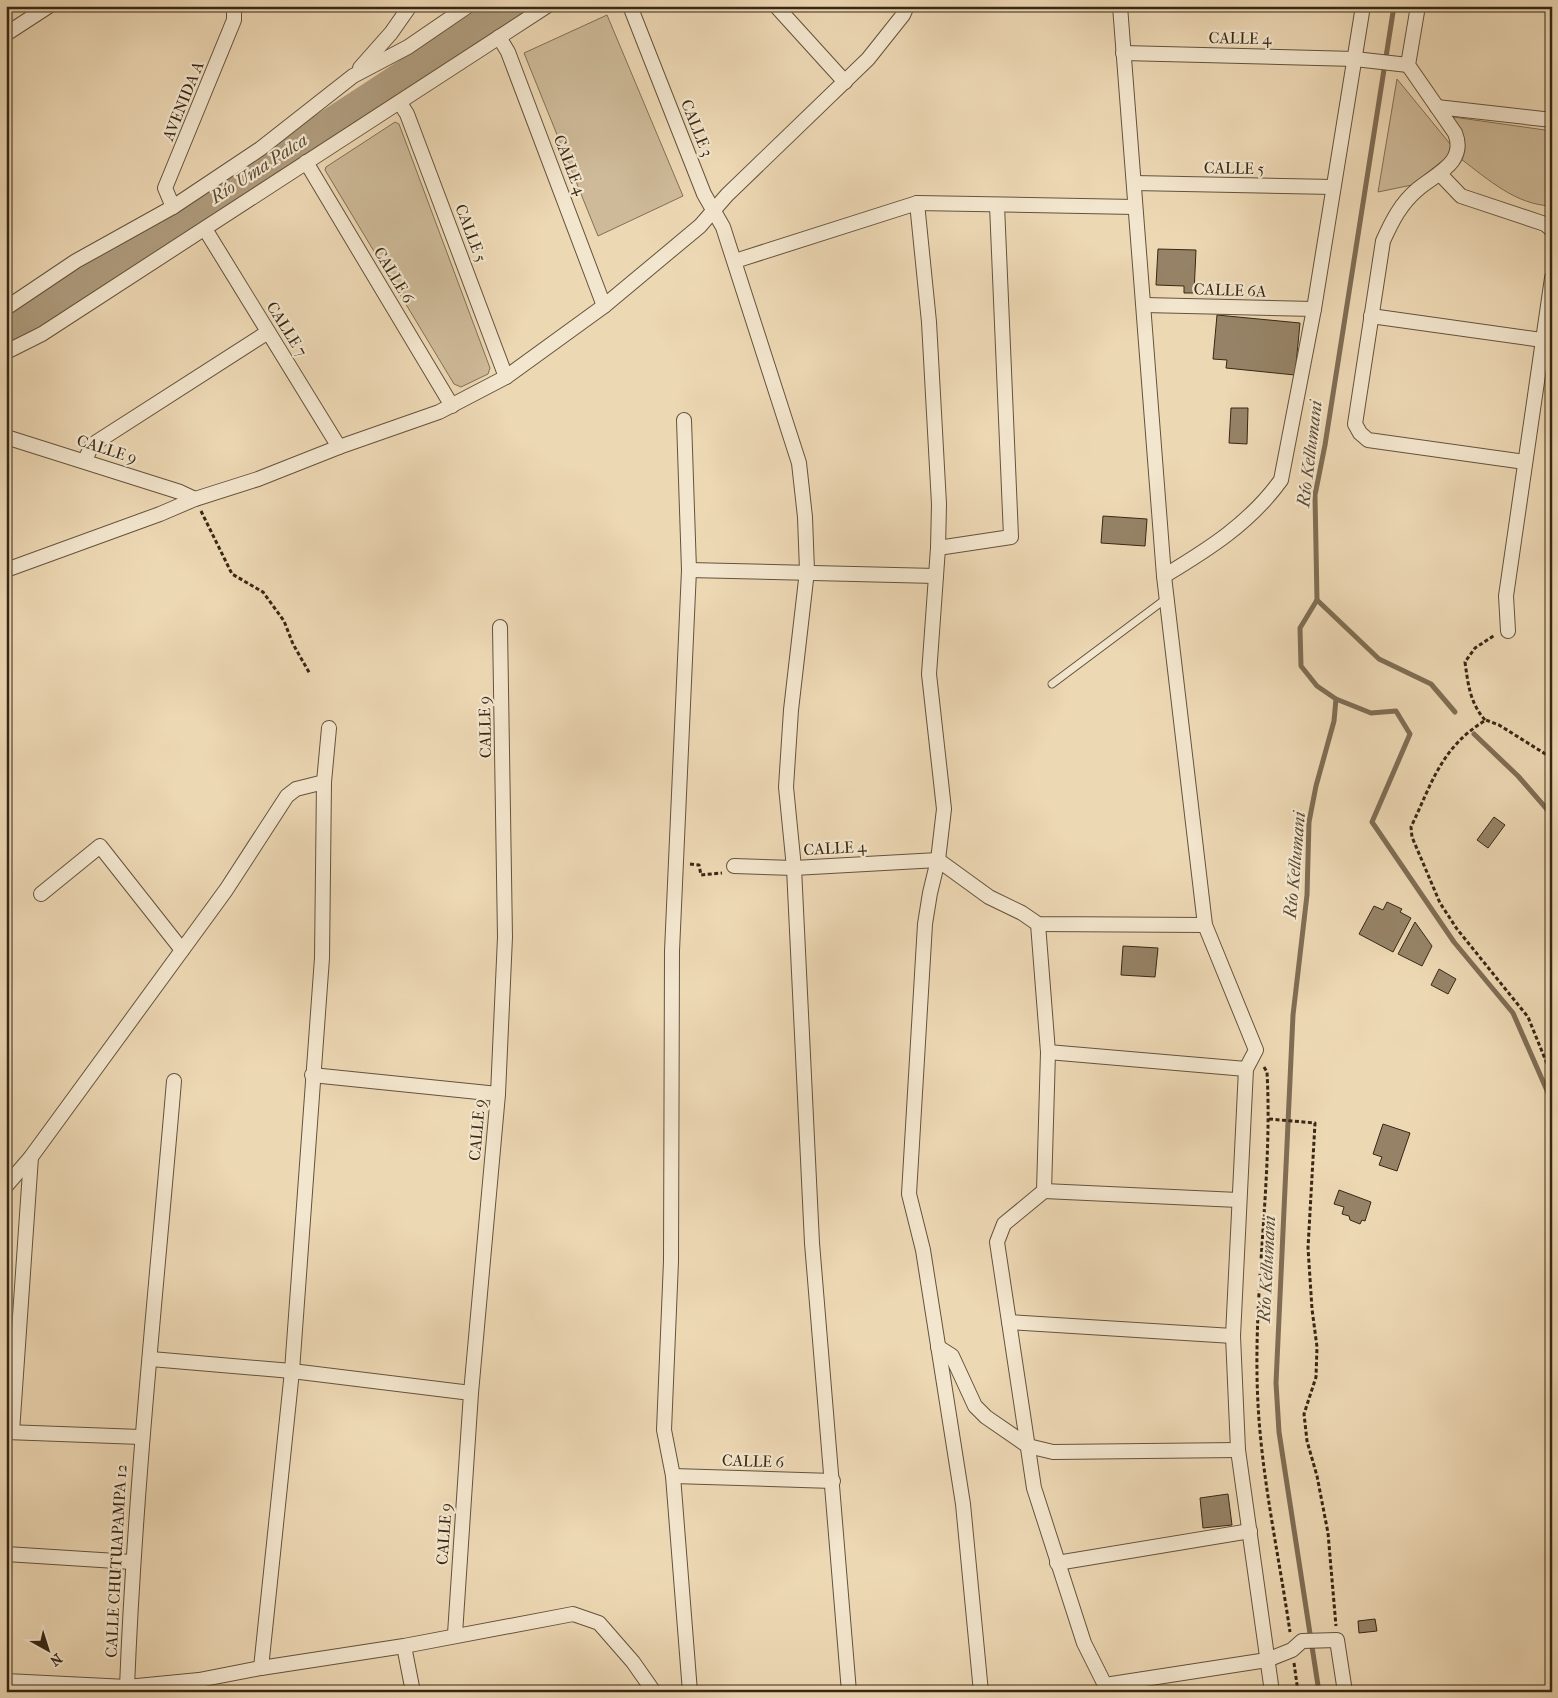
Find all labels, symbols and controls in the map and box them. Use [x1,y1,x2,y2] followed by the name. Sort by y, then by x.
[1208,28,1272,48] street label: CALLE 4
[158,58,208,144] street label: AVENIDA A
[677,97,717,159] street label: CALLE 3
[206,130,312,209] water label: Río Uma Palca
[550,132,590,198] street label: CALLE 4
[1204,158,1264,178] street label: CALLE 5
[451,201,491,265] street label: CALLE 5
[370,243,418,307] street label: CALLE 6
[1193,279,1267,301] street label: CALLE 6A
[263,298,311,360] street label: CALLE 7
[1293,398,1327,509] water label: Río Kellumani
[75,430,139,468] street label: CALLE 9
[475,696,495,758] street label: CALLE 9
[1280,809,1310,920] water label: Río Kellumani
[803,837,868,859] street label: CALLE 4
[465,1098,489,1162] street label: CALLE 9
[1254,1213,1280,1324] water label: Río Kellumani
[722,1450,785,1472] street label: CALLE 6
[101,1464,131,1658] street label: CALLE CHUTUAPAMPA 12
[432,1502,456,1566] street label: CALLE 9
[22,1626,72,1676] north arrow
[46,1650,65,1670] text: N

